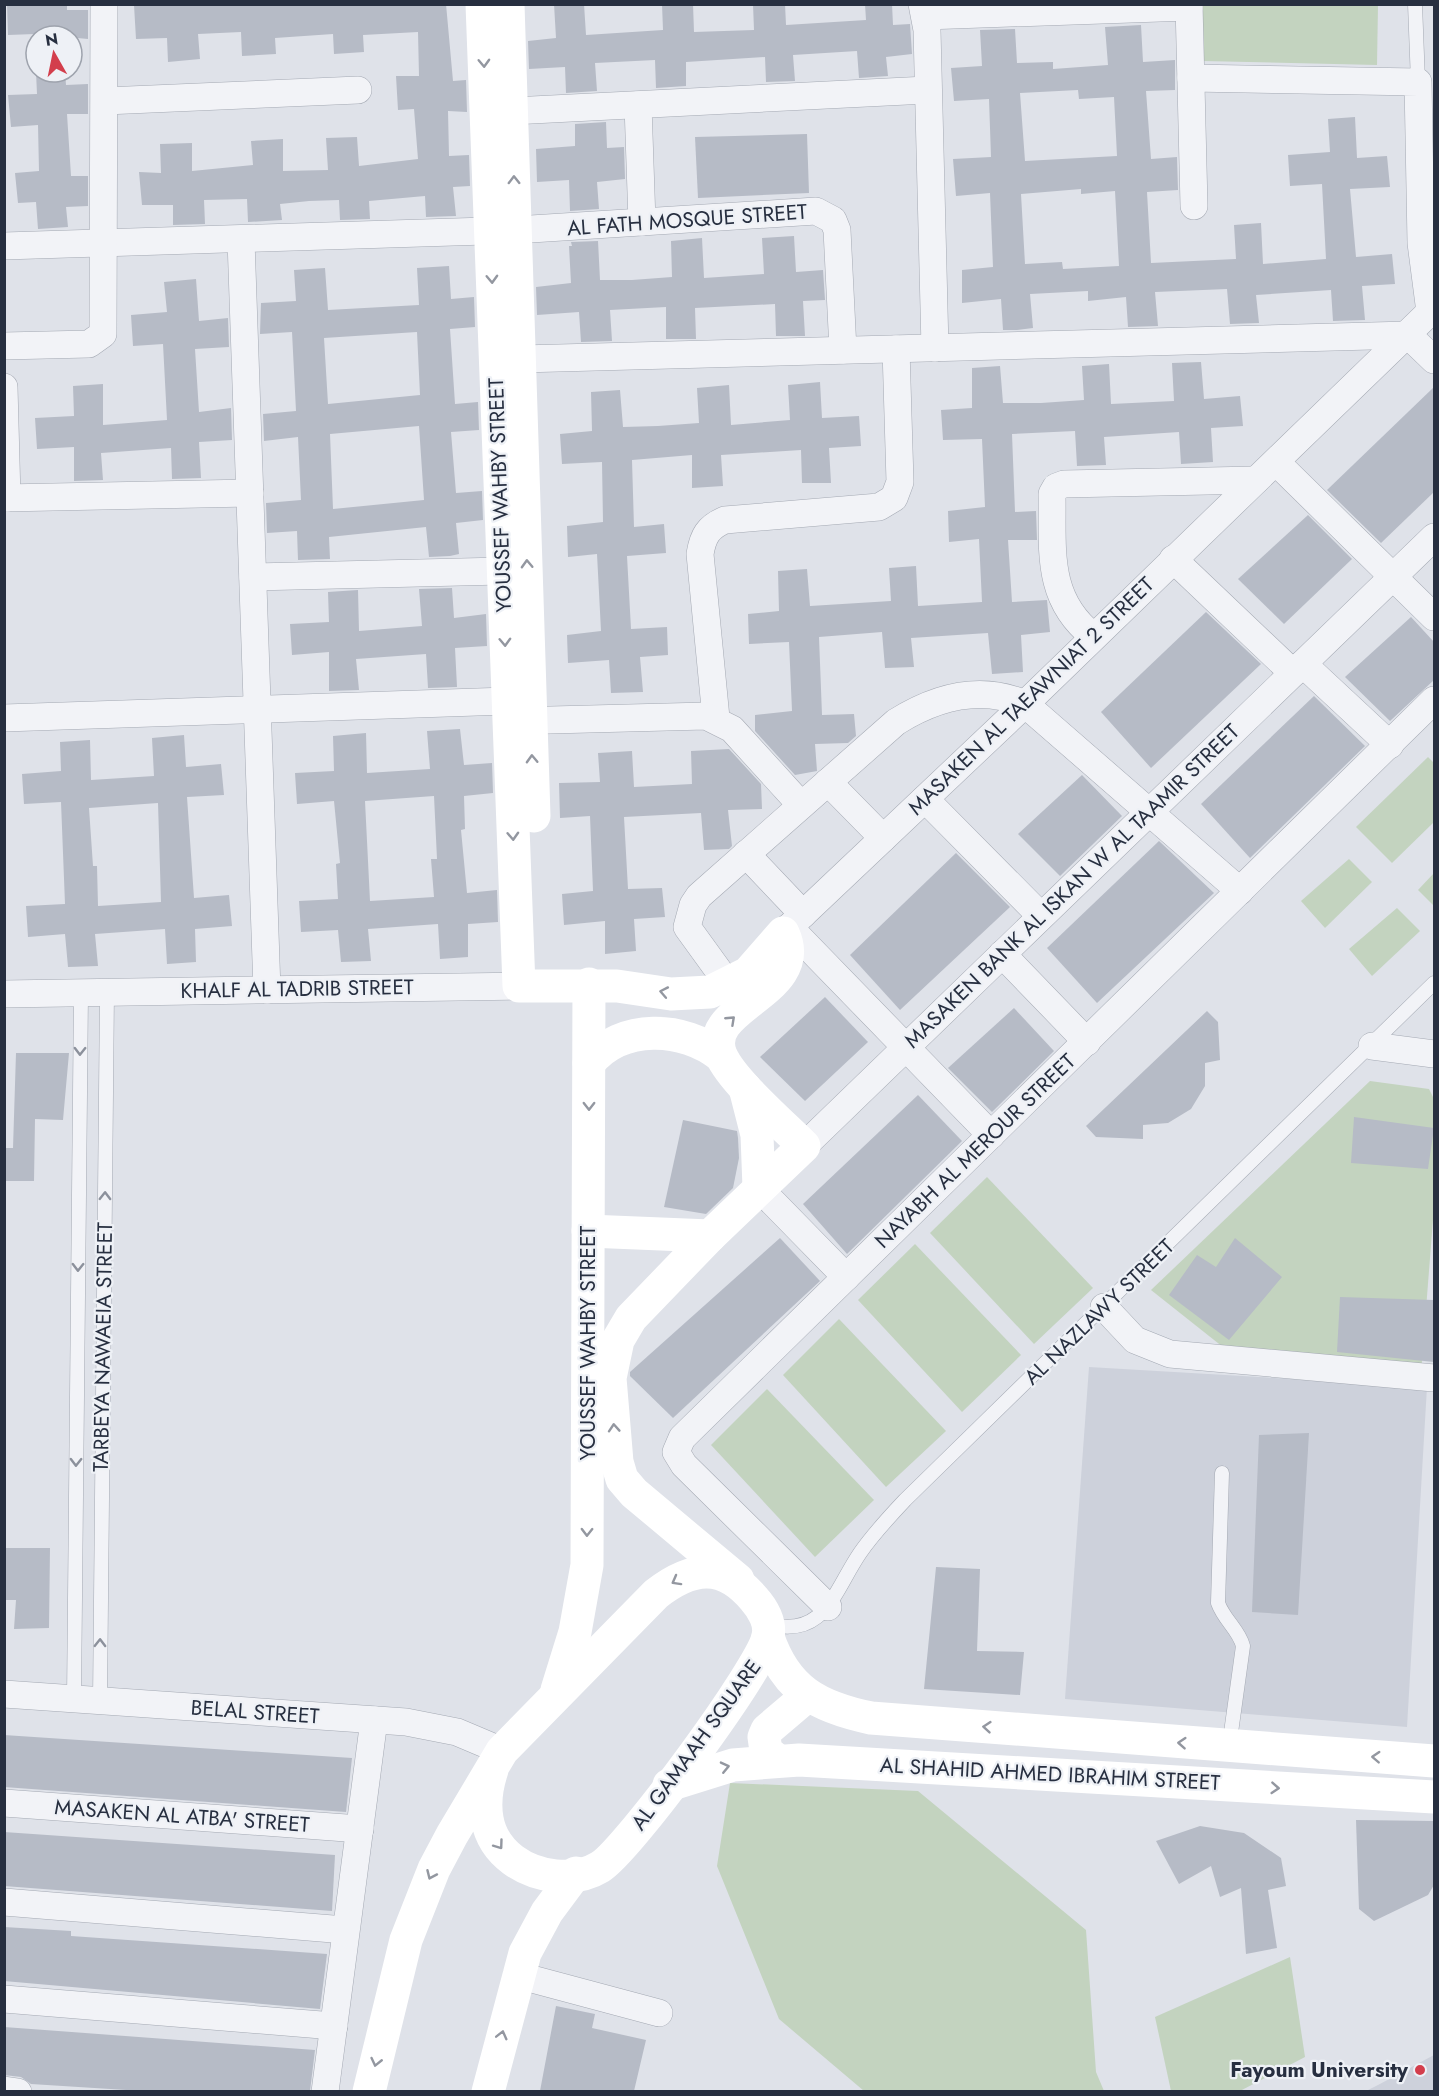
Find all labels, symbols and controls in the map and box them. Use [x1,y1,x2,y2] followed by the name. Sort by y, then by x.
[24,24,84,84] north arrow
[44,27,60,52] text: N
[478,58,491,67] one-way arrow
[507,176,520,185] one-way arrow
[566,197,808,243] street label: AL FATH MOSQUE STREET
[485,274,498,283] one-way arrow
[481,377,519,613] street label: YOUSSEF WAHBY STREET
[520,560,533,569] one-way arrow
[901,570,1161,822] street label: MASAKEN AL TAEAWNIAT 2 STREET
[498,637,511,646] one-way arrow
[898,717,1246,1055] street label: MASAKEN BANK AL ISKAN W AL TAAMIR STREET
[526,755,539,764] one-way arrow
[506,832,519,841] one-way arrow
[180,972,414,1006] street label: KHALF AL TADRIB STREET
[659,986,669,999] one-way arrow
[724,1016,734,1027] one-way arrow
[74,1047,87,1056] one-way arrow
[868,1047,1082,1255] street label: NAYABH AL MEROUR STREET
[583,1101,595,1110] one-way arrow
[99,1191,111,1200] one-way arrow
[86,1222,120,1472] street label: TARBEYA NAWAEIA STREET
[573,1226,603,1460] street label: YOUSSEF WAHBY STREET
[1017,1232,1181,1392] street label: AL NAZLAWY STREET
[72,1263,84,1272] one-way arrow
[608,1424,621,1433] one-way arrow
[70,1458,82,1467] one-way arrow
[581,1527,593,1536] one-way arrow
[672,1574,682,1585] one-way arrow
[94,1638,107,1647] one-way arrow
[624,1654,768,1836] street label: AL GAMAAH SQUARE
[190,1693,321,1731] street label: BELAL STREET
[983,1721,992,1734] one-way arrow
[1177,1737,1186,1750] one-way arrow
[879,1750,1221,1798] street label: AL SHAHID AHMED IBRAHIM STREET
[1372,1751,1381,1764] one-way arrow
[720,1761,730,1774] one-way arrow
[1271,1781,1280,1794] one-way arrow
[53,1792,311,1840] street label: MASAKEN AL ATBA' STREET
[492,1839,503,1850] one-way arrow
[427,1869,439,1880] one-way arrow
[495,2030,508,2040] one-way arrow
[1230,2055,1409,2085] place label: Fayoum University
[371,2056,384,2066] one-way arrow
[1413,2063,1427,2077] marker: Fayoum University

